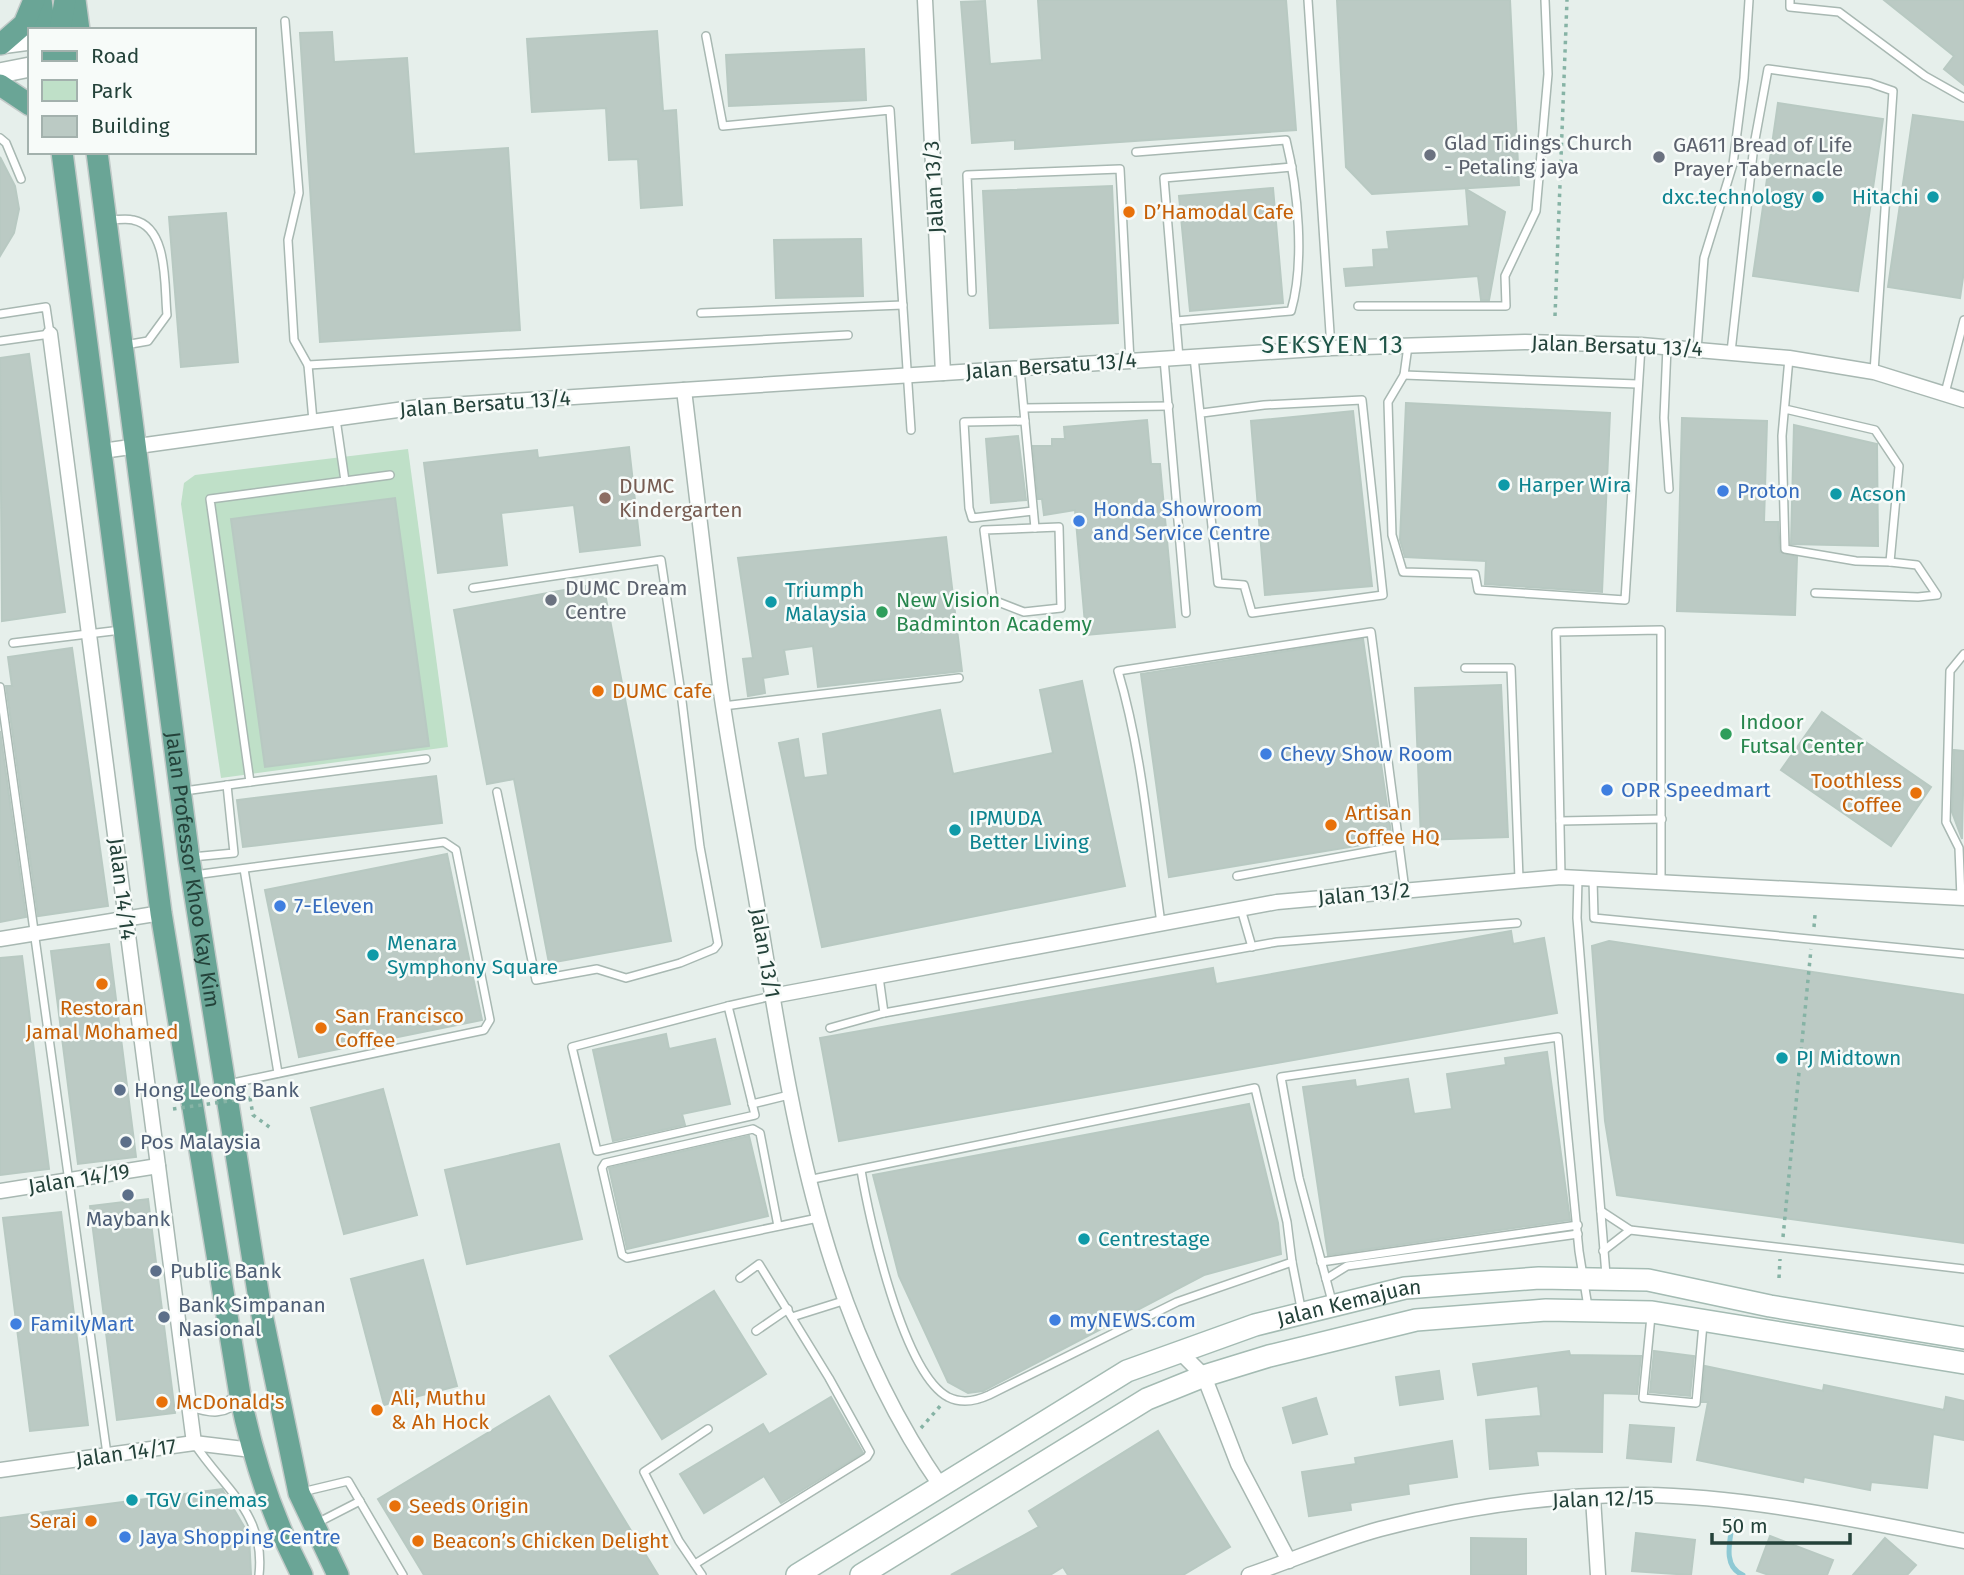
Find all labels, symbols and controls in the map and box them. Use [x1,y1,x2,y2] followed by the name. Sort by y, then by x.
[28,28,256,154] legend
[91,43,139,69] text: Road
[91,78,133,104] text: Park
[91,113,170,139] text: Building
[1444,130,1632,180] place label: Glad Tidings Church - Petaling jaya
[1673,132,1852,182] place label: GA611 Bread of Life Prayer Tabernacle
[919,140,949,234] street label: Jalan 13/3
[1422,147,1438,163] marker: Glad Tidings Church - Petaling jaya
[1651,149,1667,165] marker: GA611 Bread of Life Prayer Tabernacle
[1662,184,1805,210] place label: dxc.technology
[1852,184,1919,210] place label: Hitachi
[1810,189,1826,205] marker: dxc.technology
[1925,189,1941,205] marker: Hitachi
[1143,199,1294,225] place label: D’Hamodal Cafe
[1121,204,1137,220] marker: D’Hamodal Cafe
[1531,330,1703,362] street label: Jalan Bersatu 13/4
[1261,331,1405,359] district label: SEKSYEN 13
[965,347,1137,385] street label: Jalan Bersatu 13/4
[399,385,571,423] street label: Jalan Bersatu 13/4
[1518,472,1631,498] place label: Harper Wira
[619,473,742,523] place label: DUMC Kindergarten
[1496,477,1512,493] marker: Harper Wira
[1737,478,1800,504] place label: Proton
[1850,481,1906,507] place label: Acson
[1715,483,1731,499] marker: Proton
[1828,486,1844,502] marker: Acson
[597,490,613,506] marker: DUMC Kindergarten
[1093,496,1270,546] place label: Honda Showroom and Service Centre
[1071,513,1087,529] marker: Honda Showroom and Service Centre
[565,575,688,625] place label: DUMC Dream Centre
[785,577,867,627] place label: Triumph Malaysia
[896,587,1093,637] place label: New Vision Badminton Academy
[543,592,559,608] marker: DUMC Dream Centre
[763,594,779,610] marker: Triumph Malaysia
[874,604,890,620] marker: New Vision Badminton Academy
[612,678,712,704] place label: DUMC cafe
[590,683,606,699] marker: DUMC cafe
[1740,709,1864,759] place label: Indoor Futsal Center
[1718,726,1734,742] marker: Indoor Futsal Center
[160,730,226,1009] street label: Jalan Professor Khoo Kay Kim
[1280,741,1453,767] place label: Chevy Show Room
[1258,746,1274,762] marker: Chevy Show Room
[1811,768,1902,818] place label: Toothless Coffee
[1621,777,1771,803] place label: OPR Speedmart
[1599,782,1615,798] marker: OPR Speedmart
[1908,785,1924,801] marker: Toothless Coffee
[1345,800,1440,850] place label: Artisan Coffee HQ
[969,805,1089,855] place label: IPMUDA Better Living
[1323,817,1339,833] marker: Artisan Coffee HQ
[947,822,963,838] marker: IPMUDA Better Living
[103,836,141,942] street label: Jalan 14/14
[1317,877,1411,911] street label: Jalan 13/2
[294,893,374,919] place label: 7-Eleven
[272,898,288,914] marker: 7-Eleven
[744,906,786,1000] street label: Jalan 13/1
[387,930,558,980] place label: Menara Symphony Square
[365,947,381,963] marker: Menara Symphony Square
[94,976,110,992] marker: Restoran Jamal Mohamed
[25,995,179,1045] place label: Restoran Jamal Mohamed
[335,1003,464,1053] place label: San Francisco Coffee
[313,1020,329,1036] marker: San Francisco Coffee
[1796,1045,1901,1071] place label: PJ Midtown
[1774,1050,1790,1066] marker: PJ Midtown
[134,1077,299,1103] place label: Hong Leong Bank
[112,1082,128,1098] marker: Hong Leong Bank
[140,1129,261,1155] place label: Pos Malaysia
[118,1134,134,1150] marker: Pos Malaysia
[26,1158,132,1200] street label: Jalan 14/19
[120,1187,136,1203] marker: Maybank
[86,1206,171,1232] place label: Maybank
[1098,1226,1210,1252] place label: Centrestage
[1076,1231,1092,1247] marker: Centrestage
[170,1258,282,1284] place label: Public Bank
[148,1263,164,1279] marker: Public Bank
[1274,1274,1422,1332] street label: Jalan Kemajuan
[178,1292,326,1342] place label: Bank Simpanan Nasional
[1069,1307,1196,1333] place label: myNEWS.com
[156,1309,172,1325] marker: Bank Simpanan Nasional
[30,1311,135,1337] place label: FamilyMart
[1047,1312,1063,1328] marker: myNEWS.com
[8,1316,24,1332] marker: FamilyMart
[391,1385,489,1435] place label: Ali, Muthu & Ah Hock
[176,1389,285,1415] place label: McDonald's
[154,1394,170,1410] marker: McDonald's
[369,1402,385,1418] marker: Ali, Muthu & Ah Hock
[74,1433,178,1473] street label: Jalan 14/17
[1552,1484,1654,1514] street label: Jalan 12/15
[146,1487,267,1513] place label: TGV Cinemas
[124,1492,140,1508] marker: TGV Cinemas
[409,1493,529,1519] place label: Seeds Origin
[387,1498,403,1514] marker: Seeds Origin
[1712,1502,1850,1546] scale bar
[29,1508,77,1534] place label: Serai
[83,1513,99,1529] marker: Serai
[1722,1513,1768,1539] text: 50 m
[139,1524,341,1550] place label: Jaya Shopping Centre
[432,1528,669,1554] place label: Beacon’s Chicken Delight
[117,1529,133,1545] marker: Jaya Shopping Centre
[410,1533,426,1549] marker: Beacon’s Chicken Delight

